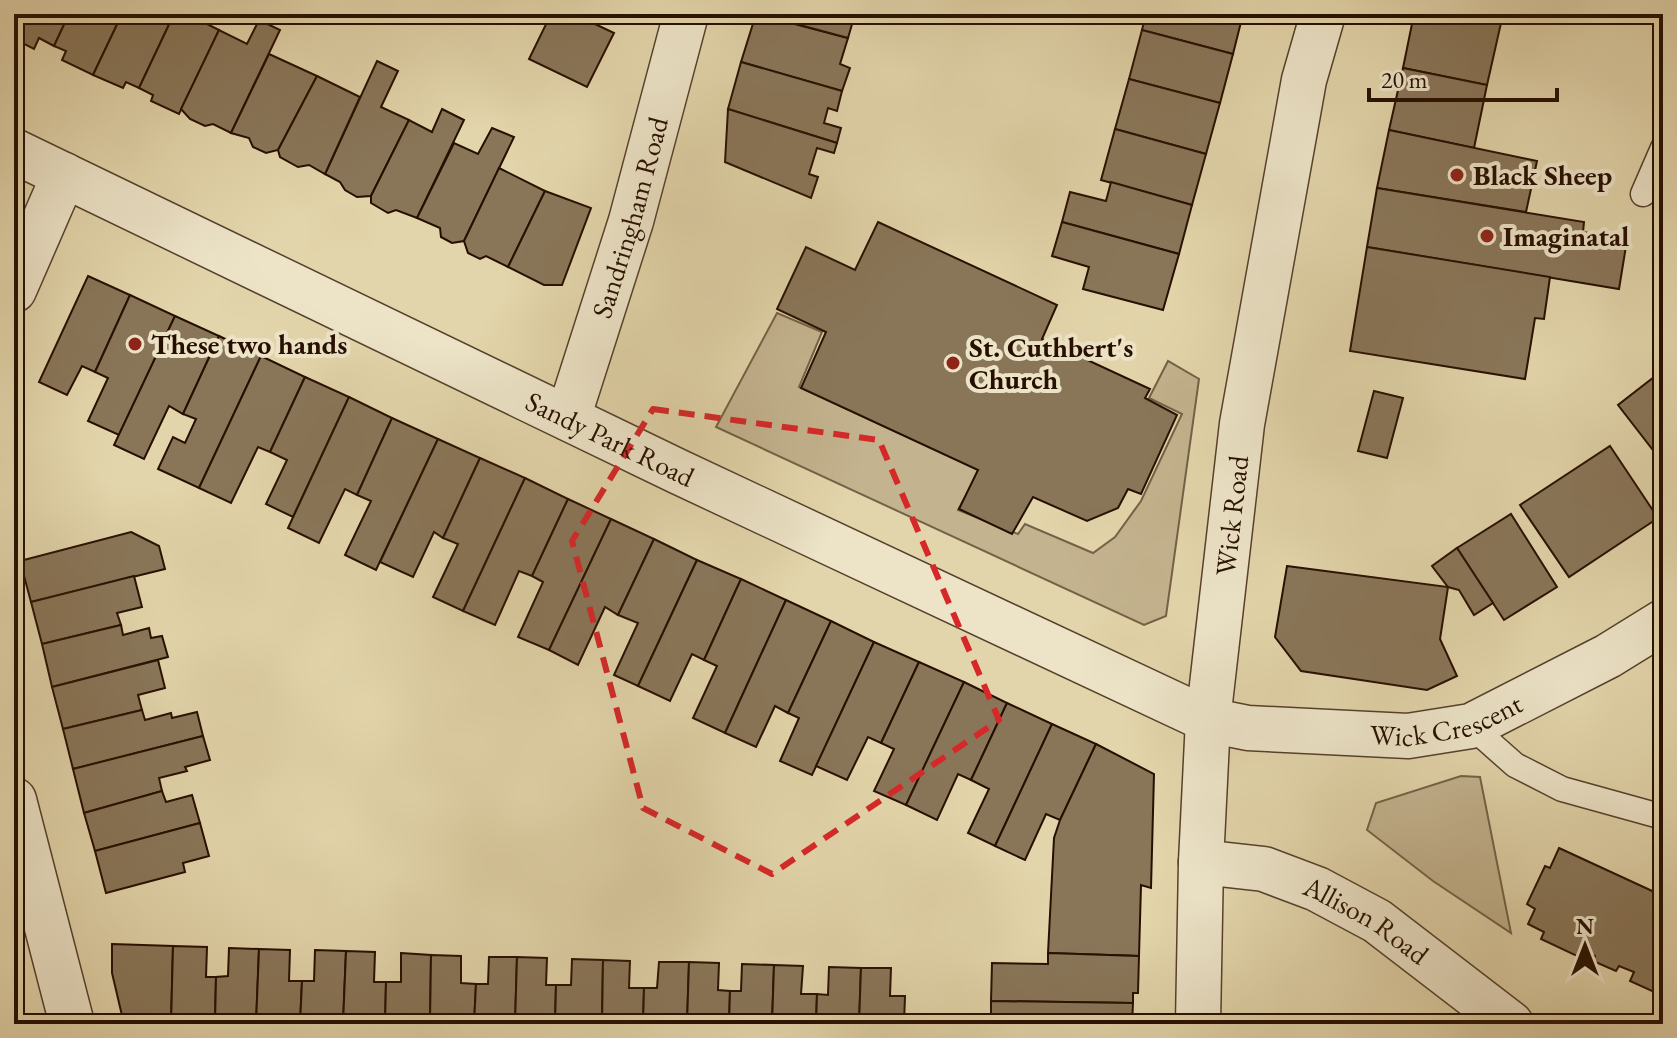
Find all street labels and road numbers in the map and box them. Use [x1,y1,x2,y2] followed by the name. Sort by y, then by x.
[583,112,676,323] street label: Sandringham Road
[520,383,701,495] street label: Sandy Park Road
[1207,453,1256,578] street label: Wick Road
[1369,685,1528,754] street label: Wick Crescent
[1298,867,1437,973] street label: Allison Road

